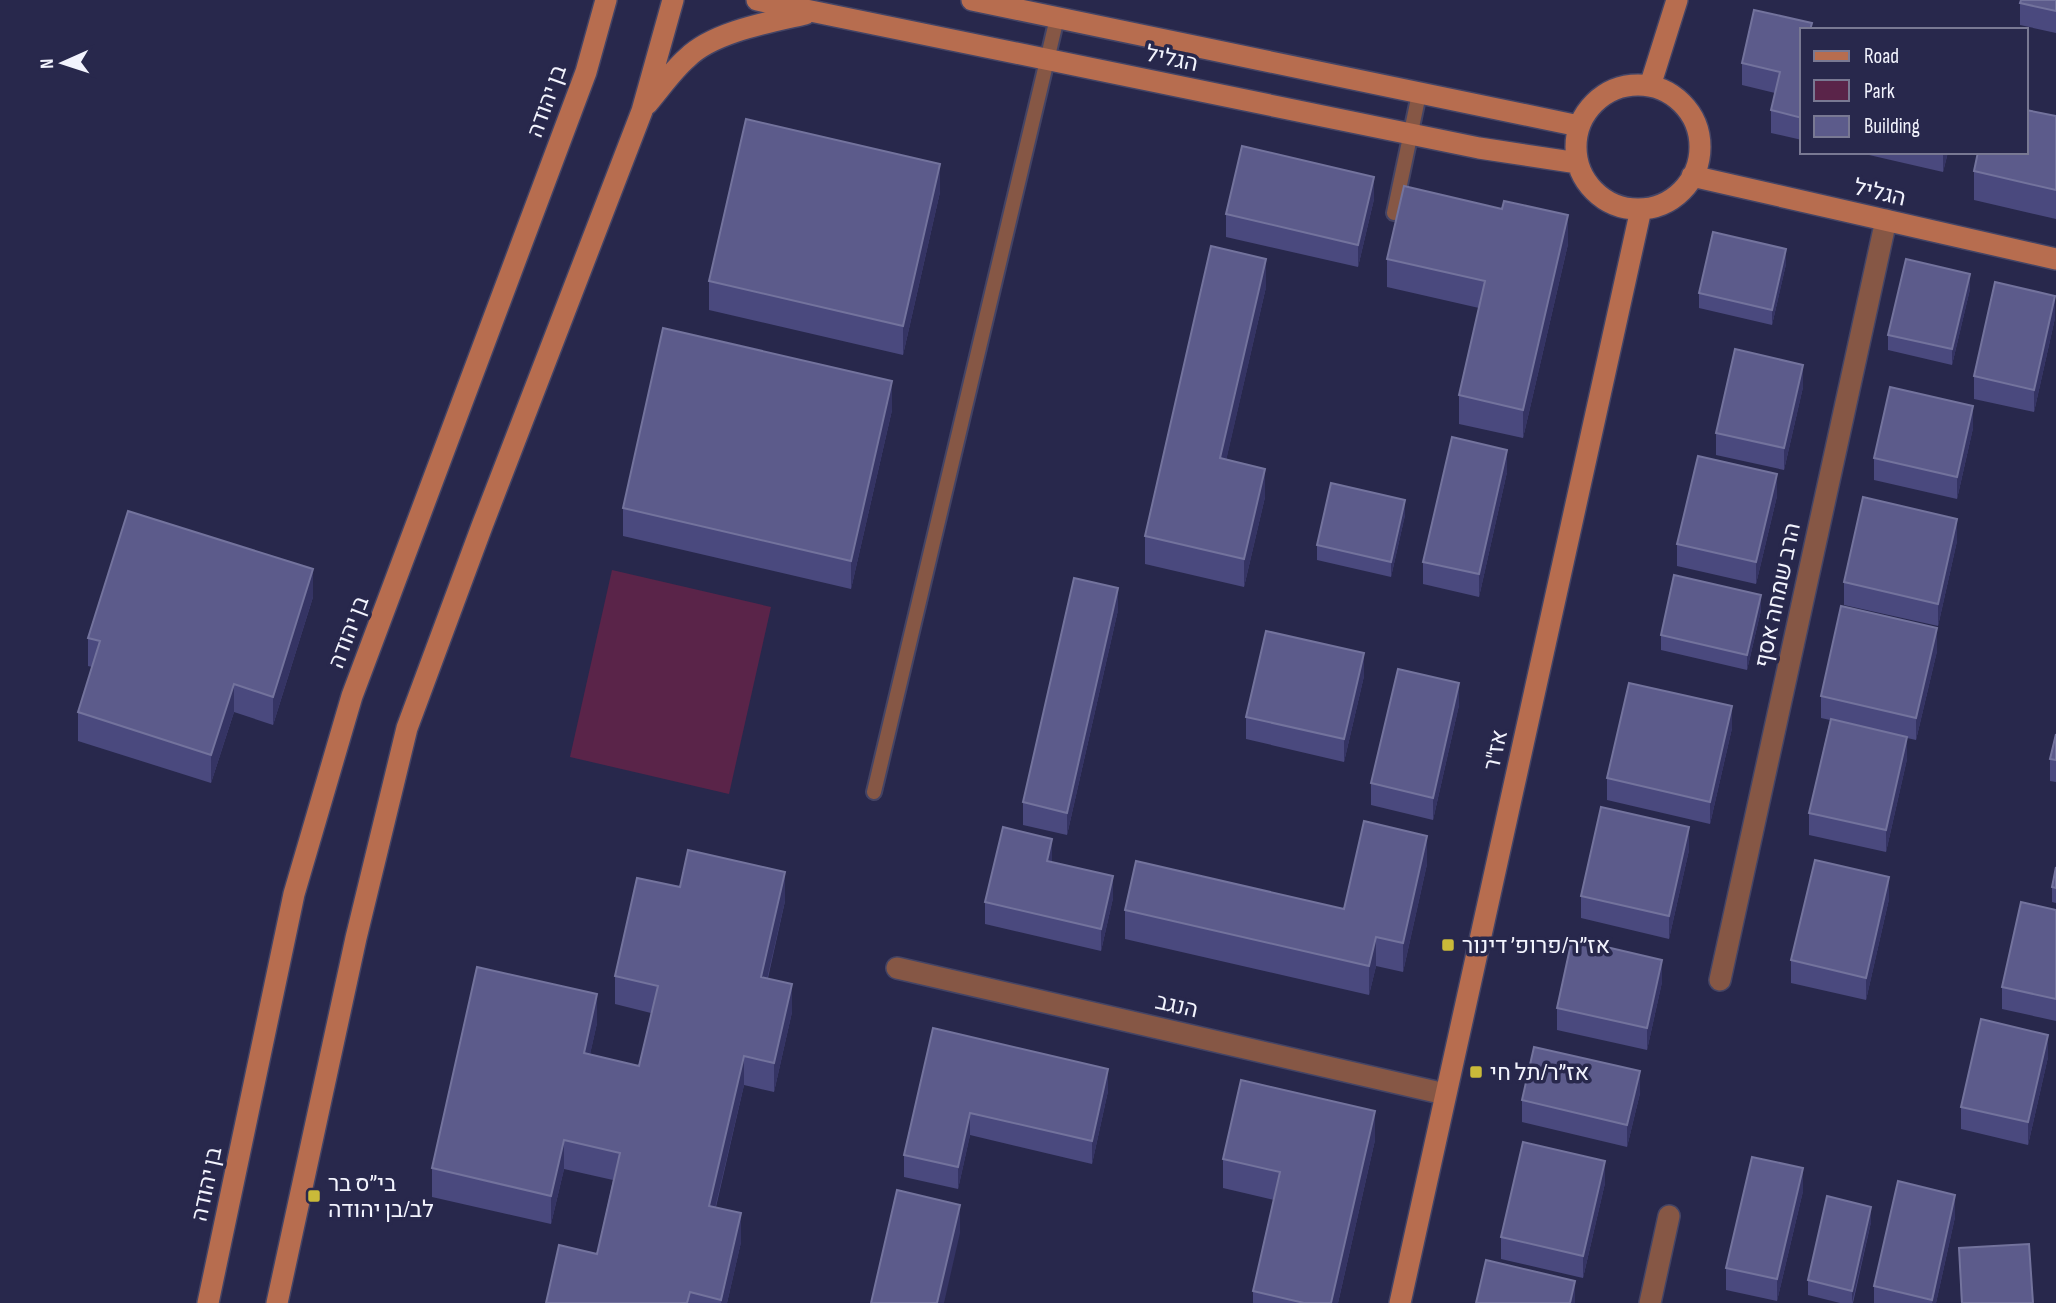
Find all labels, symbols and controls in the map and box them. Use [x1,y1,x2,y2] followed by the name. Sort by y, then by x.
[28,28,98,98] north arrow
[1800,28,2028,154] legend
[1143,40,1201,78] street label: הגליל
[1864,44,1899,69] text: Road
[36,58,59,69] text: N
[521,61,573,141] street label: בן יהודה
[1864,79,1895,104] text: Park
[1864,114,1920,139] text: Building
[1851,173,1909,213] street label: הגליל
[1749,520,1807,670] street label: הרב שמחה אסף
[322,592,375,672] street label: בן יהודה
[1478,727,1514,773] street label: אז"ר
[1462,932,1610,960] place label: אז״ר/פרופ׳ דינור
[1440,937,1456,953] marker: אז״ר/פרופ׳ דינור
[1153,988,1201,1024] street label: הנגב
[1490,1059,1589,1087] place label: אז״ר/תל חי
[1468,1064,1484,1080] marker: אז״ר/תל חי
[185,1145,228,1224] street label: בן יהודה
[328,1170,434,1224] place label: בי״ס בר לב/בן יהודה
[306,1188,322,1204] marker: בי״ס בר לב/בן יהודה

